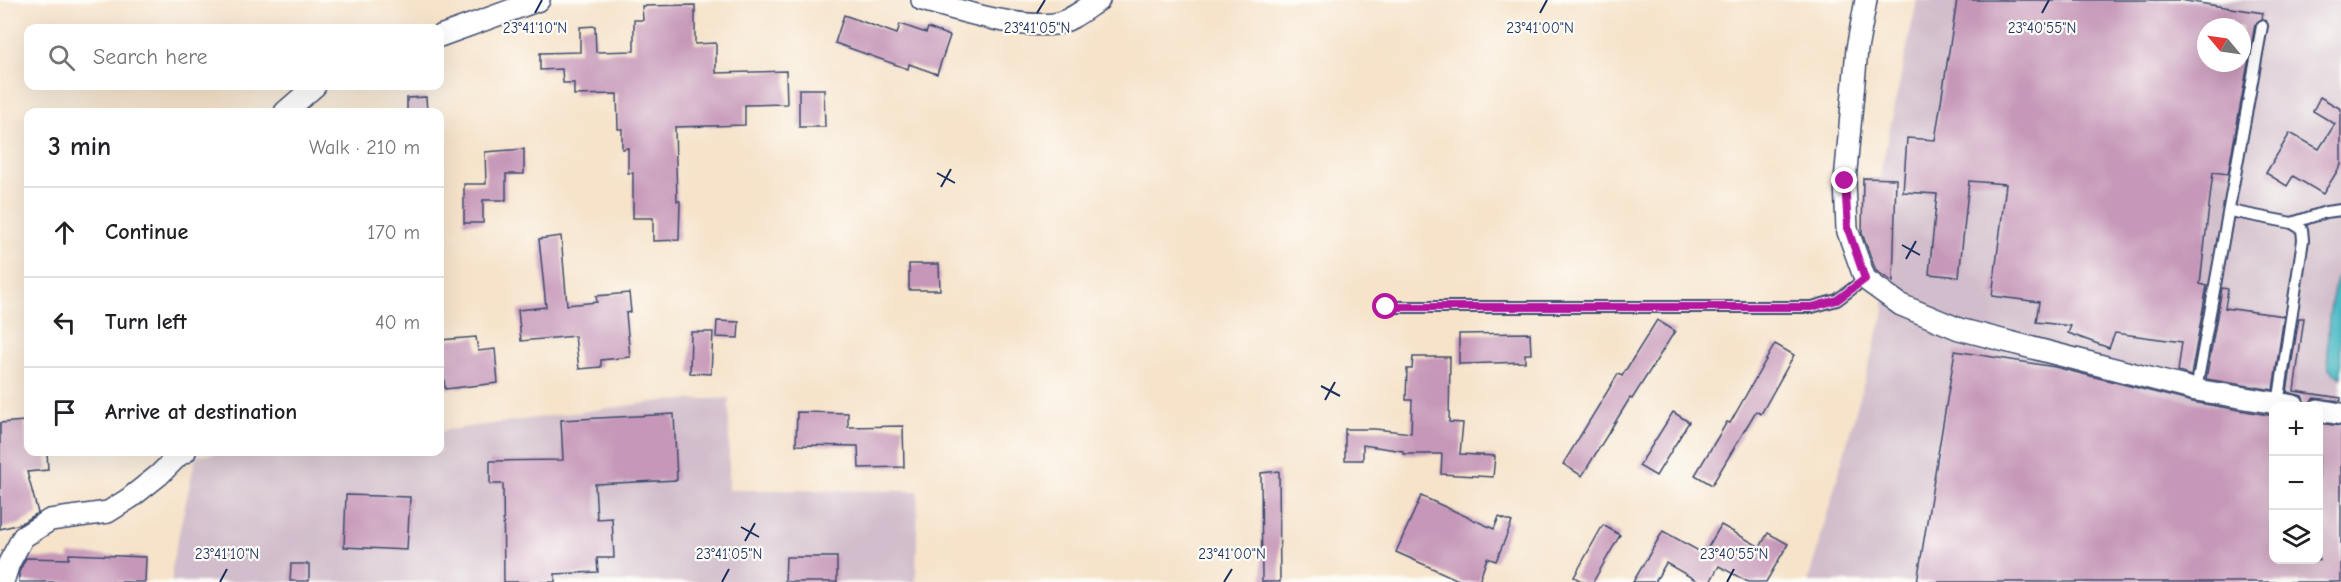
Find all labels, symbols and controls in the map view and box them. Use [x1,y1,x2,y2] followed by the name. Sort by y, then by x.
[2197,18,2251,72] north arrow
[503,19,567,37] text: 23°41'10"N
[1004,19,1070,37] text: 23°41'05"N
[1506,19,1574,37] text: 23°41'00"N
[2008,19,2076,37] text: 23°40'55"N
[24,24,444,90] search box
[45,41,78,74] icon: search
[93,44,208,70] text: Search here
[48,132,111,162] text: 3 min
[309,136,420,159] text: Walk · 210 m
[1831,167,1857,193] route end
[48,216,81,249] icon: ahead
[105,219,188,245] text: Continue
[367,221,420,244] text: 170 m
[1372,293,1398,319] route start
[48,306,81,339] icon: left
[105,309,187,335] text: Turn left
[375,311,420,334] text: 40 m
[48,396,81,429] icon: arrive
[105,399,297,425] text: Arrive at destination
[2269,402,2323,564] map controls
[2269,402,2323,456] button: +
[2269,456,2323,510] button: −
[2269,510,2323,564] button: layers
[195,545,259,563] text: 23°41'10"N
[696,545,762,563] text: 23°41'05"N
[1198,545,1266,563] text: 23°41'00"N
[1700,545,1768,563] text: 23°40'55"N

